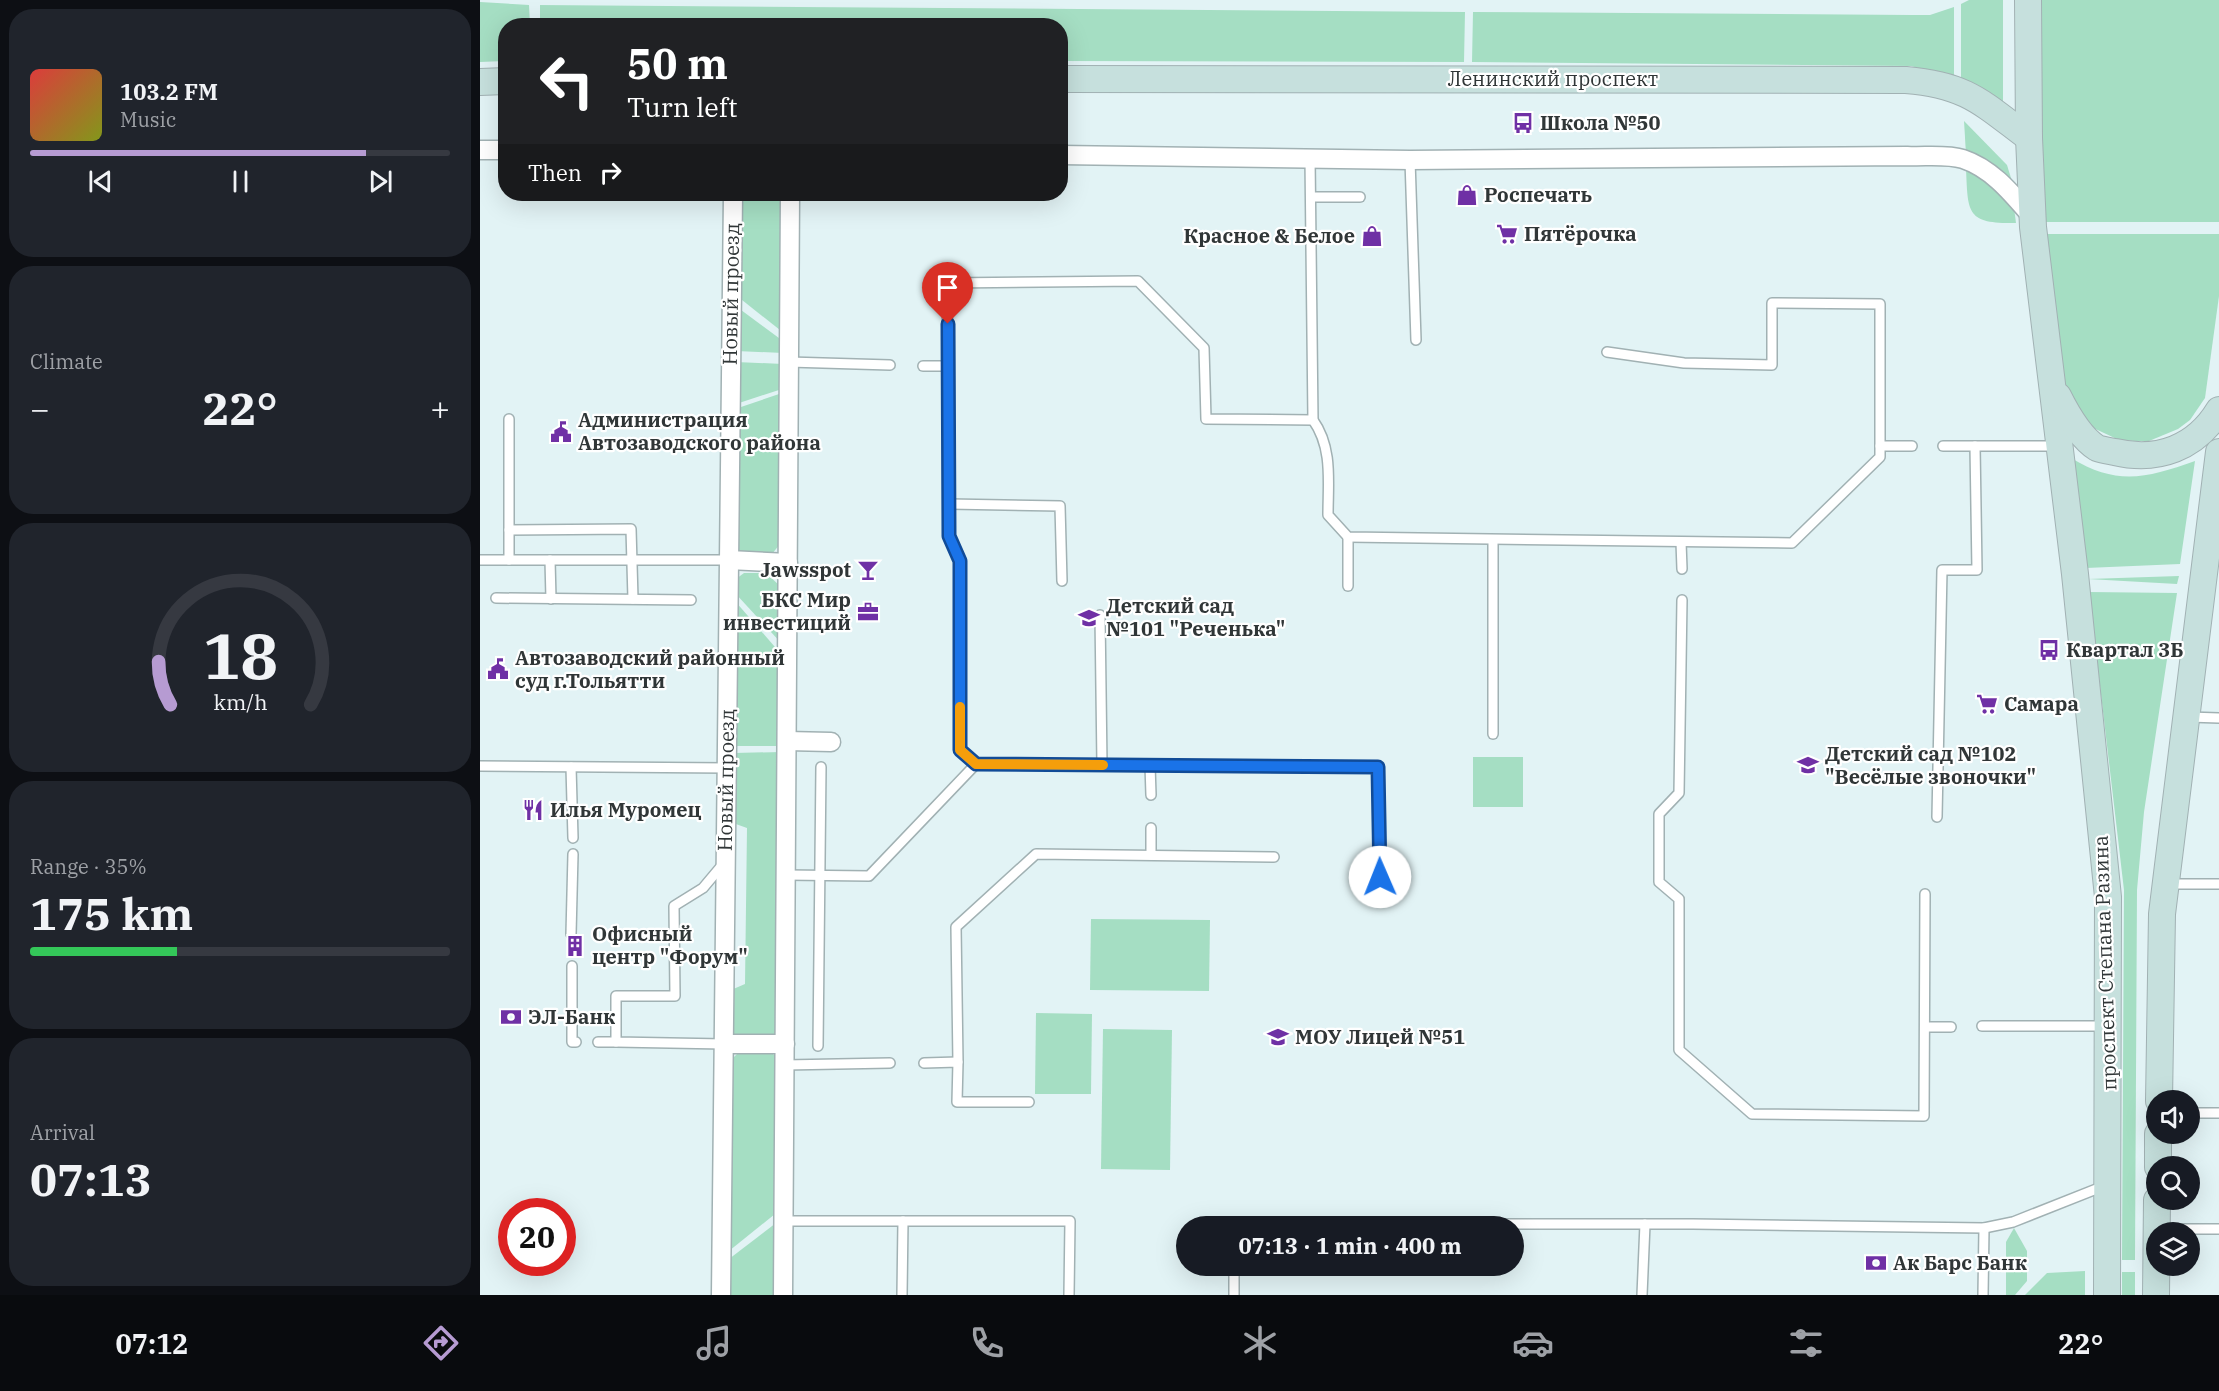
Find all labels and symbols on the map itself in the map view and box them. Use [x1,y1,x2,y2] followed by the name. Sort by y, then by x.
[1448,65,1658,92] street label: Ленинский проспект
[1540,109,1661,136] place label: Школа №50
[1511,111,1535,135] bus stop icon: Школа №50
[1484,181,1592,208] place label: Роспечать
[1455,183,1479,207] shop icon: Роспечать
[1524,220,1637,247] place label: Пятёрочка
[1184,222,1355,249] place label: Красное & Белое
[1495,222,1519,246] supermarket icon: Пятёрочка
[716,223,745,365] street label: Новый проезд
[1360,224,1384,248] shop icon: Красное & Белое
[922,262,973,324] pin
[578,406,821,456] place label: Администрация Автозаводского района
[549,420,573,444] public building icon: Администрация Автозаводского района
[760,556,852,583] place label: Jawsspot
[856,558,880,582] bar icon: Jawsspot
[723,586,851,636] place label: БКС Мир инвестиций
[1106,592,1285,642] place label: Детский сад №101 "Реченька"
[856,600,880,624] office icon: БКС Мир инвестиций
[1077,606,1101,630] school or university icon: Детский сад №101 "Реченька"
[2066,636,2183,663] place label: Квартал 3Б
[2037,638,2061,662] bus stop icon: Квартал 3Б
[515,644,785,694] place label: Автозаводский районный суд г.Тольятти
[486,657,510,681] public building icon: Автозаводский районный суд г.Тольятти
[2004,690,2079,717] place label: Самара
[1975,692,1999,716] supermarket icon: Самара
[711,709,740,851] street label: Новый проезд
[1825,740,2036,790] place label: Детский сад №102 "Весёлые звоночки"
[1796,753,1820,777] school or university icon: Детский сад №102 "Весёлые звоночки"
[550,796,701,823] place label: Илья Муромец
[521,798,545,822] restaurant icon: Илья Муромец
[2087,835,2122,1091] street label: проспект Степана Разина
[1348,845,1412,909] position arrow
[592,920,748,970] place label: Офисный центр "Форум"
[563,934,587,958] building icon: Офисный центр "Форум"
[528,1003,615,1030] place label: ЭЛ-Банк
[499,1005,523,1029] bank icon: ЭЛ-Банк
[1295,1023,1465,1050] place label: МОУ Лицей №51
[1266,1025,1290,1049] school or university icon: МОУ Лицей №51
[498,1198,576,1276] speed limit sign: 20
[1893,1249,2027,1276] place label: Ак Барс Банк
[1864,1251,1888,1275] bank icon: Ак Барс Банк

